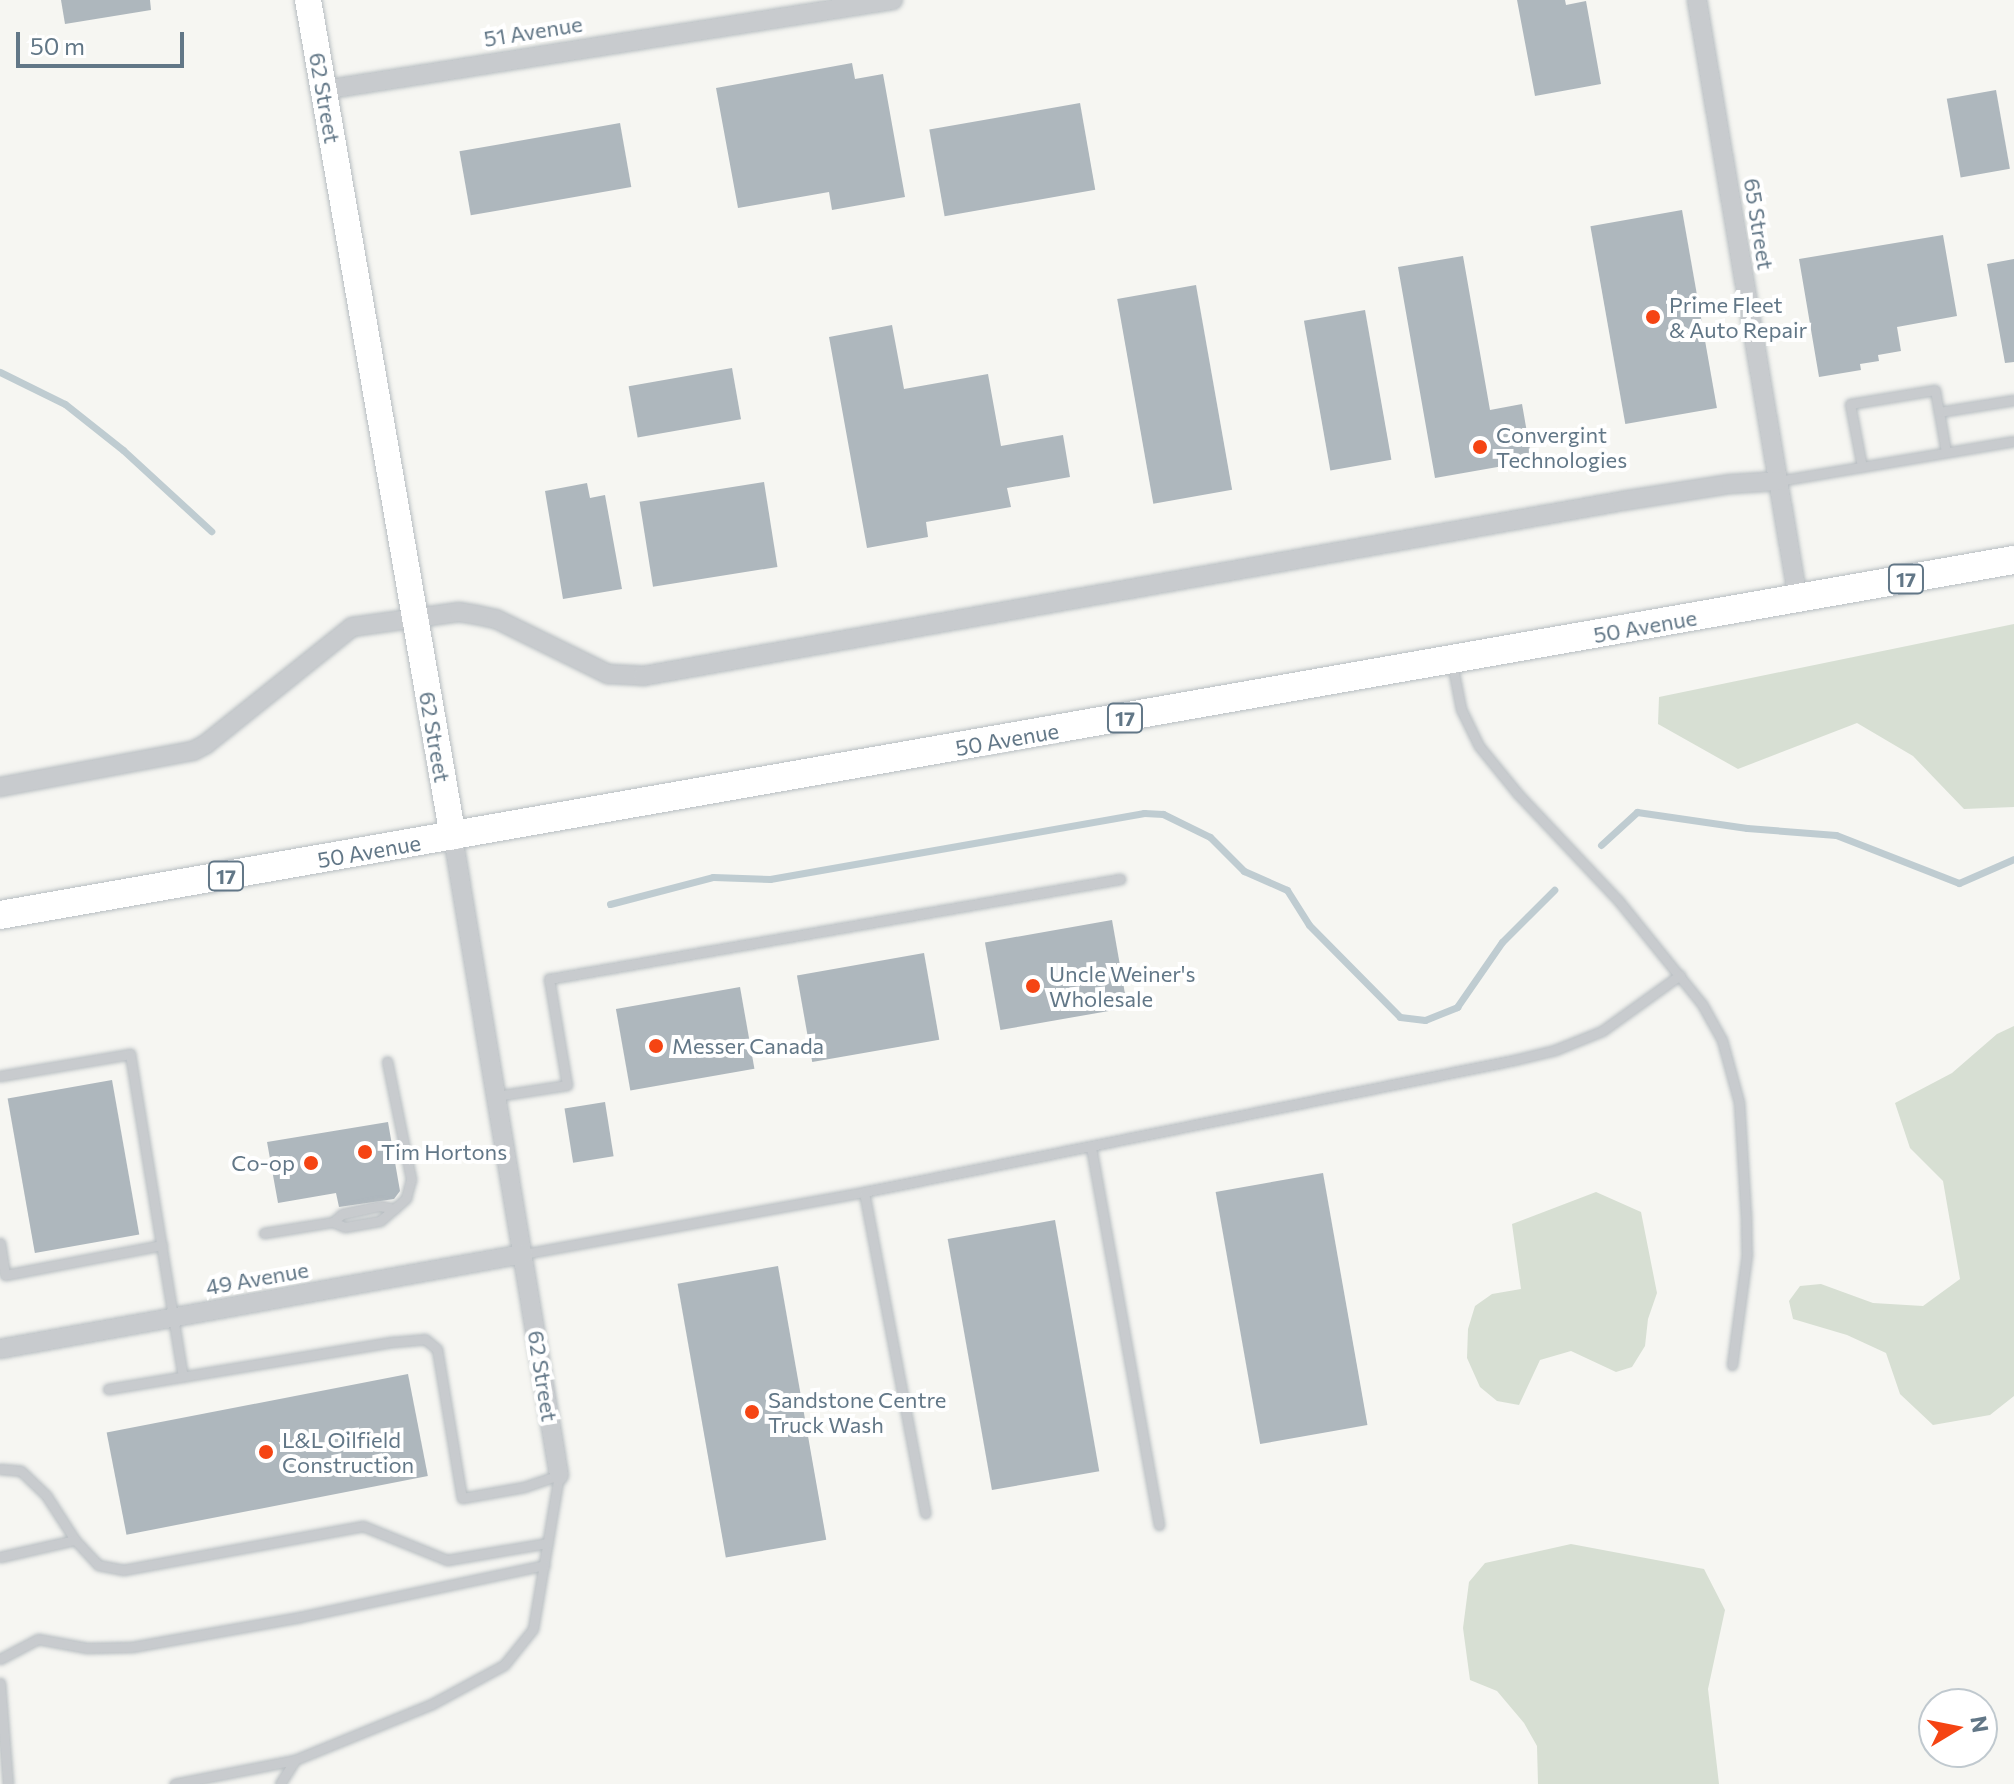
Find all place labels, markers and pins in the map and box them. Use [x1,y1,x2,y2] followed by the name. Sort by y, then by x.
[1669,291,1807,342] place label: Prime Fleet & Auto Repair
[1644,308,1662,326] marker: Prime Fleet & Auto Repair
[1496,421,1627,472] place label: Convergint Technologies
[1471,438,1489,456] marker: Convergint Technologies
[1049,960,1196,1012] place label: Uncle Weiner's Wholesale
[1024,977,1042,995] marker: Uncle Weiner's Wholesale
[672,1033,824,1059] place label: Messer Canada
[647,1037,665,1055] marker: Messer Canada
[381,1139,507,1165] place label: Tim Hortons
[356,1143,374,1161] marker: Tim Hortons
[231,1150,295,1176] place label: Co-op
[302,1154,320,1172] marker: Co-op
[768,1386,946,1438] place label: Sandstone Centre Truck Wash
[743,1403,761,1421] marker: Sandstone Centre Truck Wash
[282,1426,414,1478] place label: L&L Oilfield Construction
[257,1443,275,1461] marker: L&L Oilfield Construction

